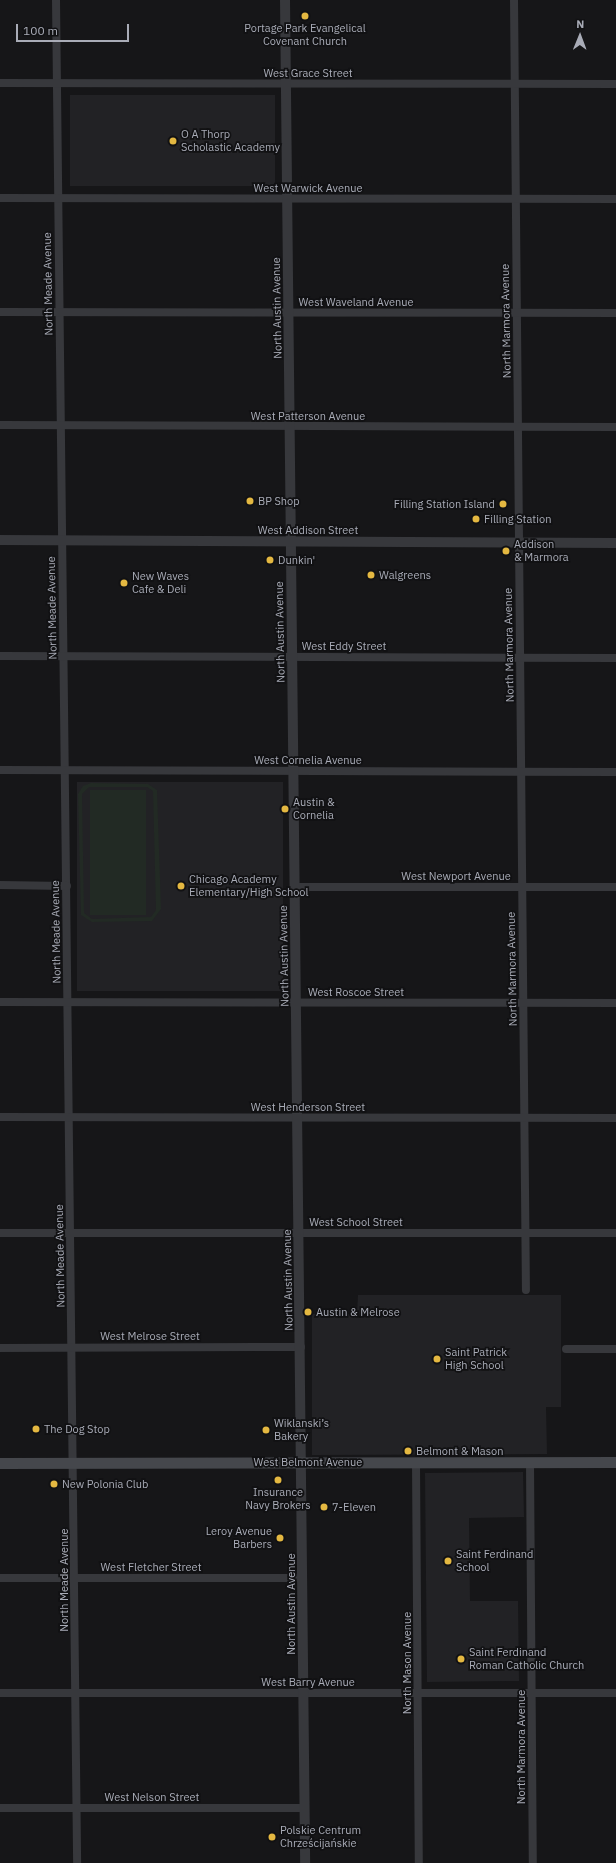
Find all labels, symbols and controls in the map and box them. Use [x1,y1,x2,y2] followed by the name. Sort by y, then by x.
[300,11,310,21] marker: Portage Park Evangelical Covenant Church
[18,16,131,42] scale bar
[560,16,600,56] north arrow
[576,17,584,31] text: N
[244,22,366,48] place label: Portage Park Evangelical Covenant Church
[23,23,58,38] text: 100 m
[263,66,353,80] street label: West Grace Street
[181,128,280,154] place label: O A Thorp Scholastic Academy
[168,136,178,146] marker: O A Thorp Scholastic Academy
[254,181,362,195] street label: West Warwick Avenue
[40,232,56,336] street label: North Meade Avenue
[270,257,284,359] street label: North Austin Avenue
[498,264,514,378] street label: North Marmora Avenue
[298,295,414,309] street label: West Waveland Avenue
[251,409,365,423] street label: West Patterson Avenue
[258,494,300,508] place label: BP Shop
[245,496,255,506] marker: BP Shop
[394,497,495,511] place label: Filling Station Island
[498,499,508,509] marker: Filling Station Island
[484,512,551,526] place label: Filling Station
[471,514,481,524] marker: Filling Station
[258,523,358,537] street label: West Addison Street
[514,538,569,564] place label: Addison & Marmora
[501,546,511,556] marker: Addison & Marmora
[278,553,315,567] place label: Dunkin'
[265,555,275,565] marker: Dunkin'
[44,556,60,660] street label: North Meade Avenue
[379,568,431,582] place label: Walgreens
[132,570,189,596] place label: New Waves Cafe & Deli
[366,570,376,580] marker: Walgreens
[119,578,129,588] marker: New Waves Cafe & Deli
[273,581,287,683] street label: North Austin Avenue
[501,588,517,702] street label: North Marmora Avenue
[302,639,386,653] street label: West Eddy Street
[254,753,362,767] street label: West Cornelia Avenue
[293,796,335,822] place label: Austin & Cornelia
[280,804,290,814] marker: Austin & Cornelia
[401,869,511,883] street label: West Newport Avenue
[189,873,309,899] place label: Chicago Academy Elementary/High School
[48,880,64,984] street label: North Meade Avenue
[176,881,186,891] marker: Chicago Academy Elementary/High School
[277,905,291,1007] street label: North Austin Avenue
[504,912,520,1026] street label: North Marmora Avenue
[308,985,404,999] street label: West Roscoe Street
[251,1100,365,1114] street label: West Henderson Street
[52,1204,68,1308] street label: North Meade Avenue
[309,1215,403,1229] street label: West School Street
[281,1229,295,1331] street label: North Austin Avenue
[316,1305,400,1319] place label: Austin & Melrose
[303,1307,313,1317] marker: Austin & Melrose
[100,1329,200,1343] street label: West Melrose Street
[445,1346,507,1372] place label: Saint Patrick High School
[432,1354,442,1364] marker: Saint Patrick High School
[274,1417,329,1443] place label: Wiklanski’s Bakery
[44,1422,110,1436] place label: The Dog Stop
[31,1424,41,1434] marker: The Dog Stop
[261,1425,271,1435] marker: Wiklanski’s Bakery
[416,1444,503,1458] place label: Belmont & Mason
[403,1446,413,1456] marker: Belmont & Mason
[254,1455,362,1469] street label: West Belmont Avenue
[273,1475,283,1485] marker: Insurance Navy Brokers
[62,1477,148,1491] place label: New Polonia Club
[49,1479,59,1489] marker: New Polonia Club
[245,1486,311,1512] place label: Insurance Navy Brokers
[332,1500,376,1514] place label: 7-Eleven
[319,1502,329,1512] marker: 7-Eleven
[206,1525,272,1551] place label: Leroy Avenue Barbers
[57,1528,71,1632] street label: North Meade Avenue
[275,1533,285,1543] marker: Leroy Avenue Barbers
[456,1548,533,1574] place label: Saint Ferdinand School
[284,1553,298,1655] street label: North Austin Avenue
[443,1556,453,1566] marker: Saint Ferdinand School
[100,1560,202,1574] street label: West Fletcher Street
[400,1612,414,1714] street label: North Mason Avenue
[469,1646,584,1672] place label: Saint Ferdinand Roman Catholic Church
[456,1654,466,1664] marker: Saint Ferdinand Roman Catholic Church
[261,1675,355,1689] street label: West Barry Avenue
[514,1690,528,1804] street label: North Marmora Avenue
[105,1790,199,1804] street label: West Nelson Street
[280,1824,361,1850] place label: Polskie Centrum Chrześcijańskie
[267,1832,277,1842] marker: Polskie Centrum Chrześcijańskie

